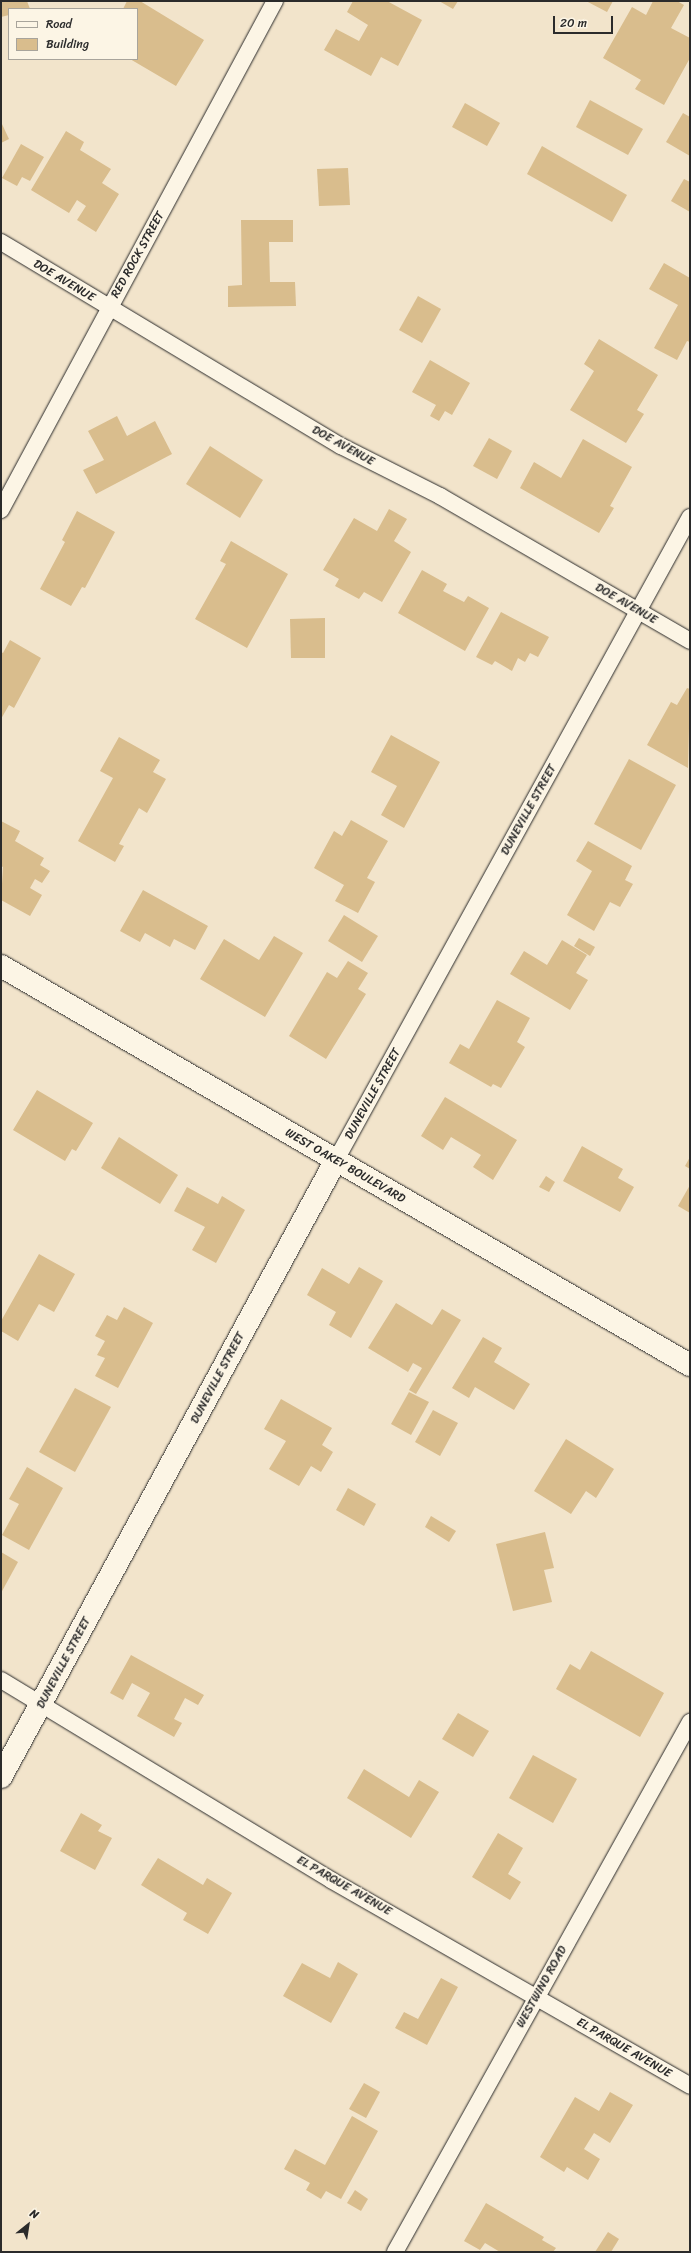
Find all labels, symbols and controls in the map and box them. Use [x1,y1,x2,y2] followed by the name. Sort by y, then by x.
[8,8,138,60] legend
[555,8,615,34] scale bar
[560,12,587,34] text: 20 m
[46,13,72,35] text: Road
[46,33,89,55] text: Building
[108,209,168,301] street label: RED ROCK STREET
[31,257,97,305] street label: DOE AVENUE
[309,423,377,469] street label: DOE AVENUE
[592,580,660,628] street label: DOE AVENUE
[498,761,560,859] street label: DUNEVILLE STREET
[342,1045,404,1143] street label: DUNEVILLE STREET
[282,1126,408,1206] street label: WEST OAKEY BOULEVARD
[187,1329,249,1427] street label: DUNEVILLE STREET
[33,1614,95,1712] street label: DUNEVILLE STREET
[294,1853,394,1919] street label: EL PARQUE AVENUE
[514,1944,570,2030] street label: WESTWIND ROAD
[574,2015,674,2081] street label: EL PARQUE AVENUE
[26,2204,42,2224] text: N
[8,2205,48,2245] north arrow

